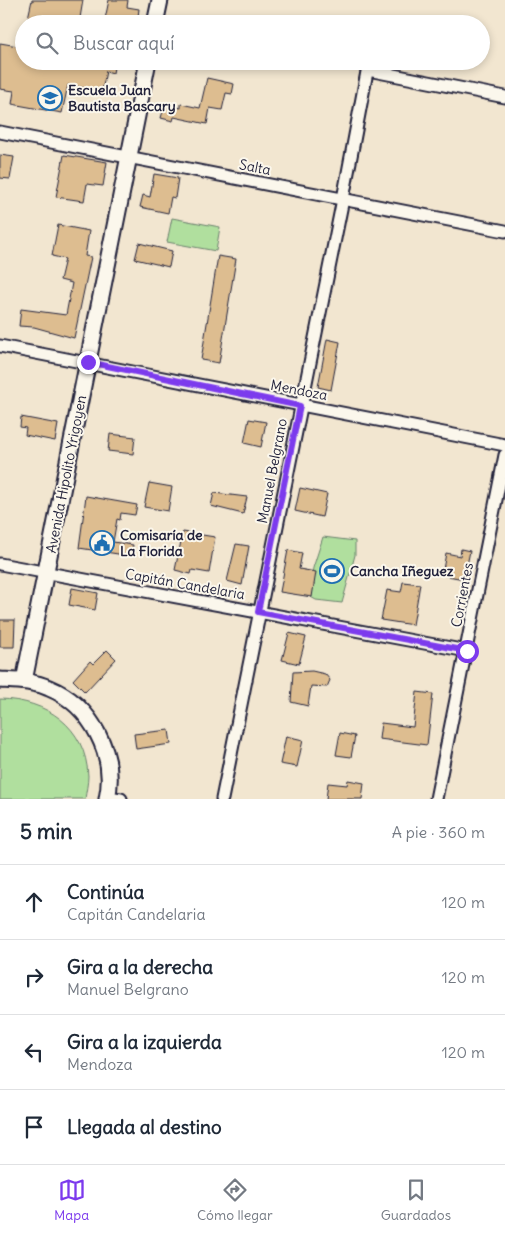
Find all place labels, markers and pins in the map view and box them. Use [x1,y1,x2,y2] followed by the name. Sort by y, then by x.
[68,81,176,115] place label: Escuela Juan Bautista Bascary
[37,85,63,111] school or university icon: Escuela Juan Bautista Bascary
[120,526,203,560] place label: Comisaría de La Florida
[89,530,115,556] public building icon: Comisaría de La Florida
[319,558,345,584] sports icon: Cancha Iñeguez
[350,562,454,580] place label: Cancha Iñeguez

